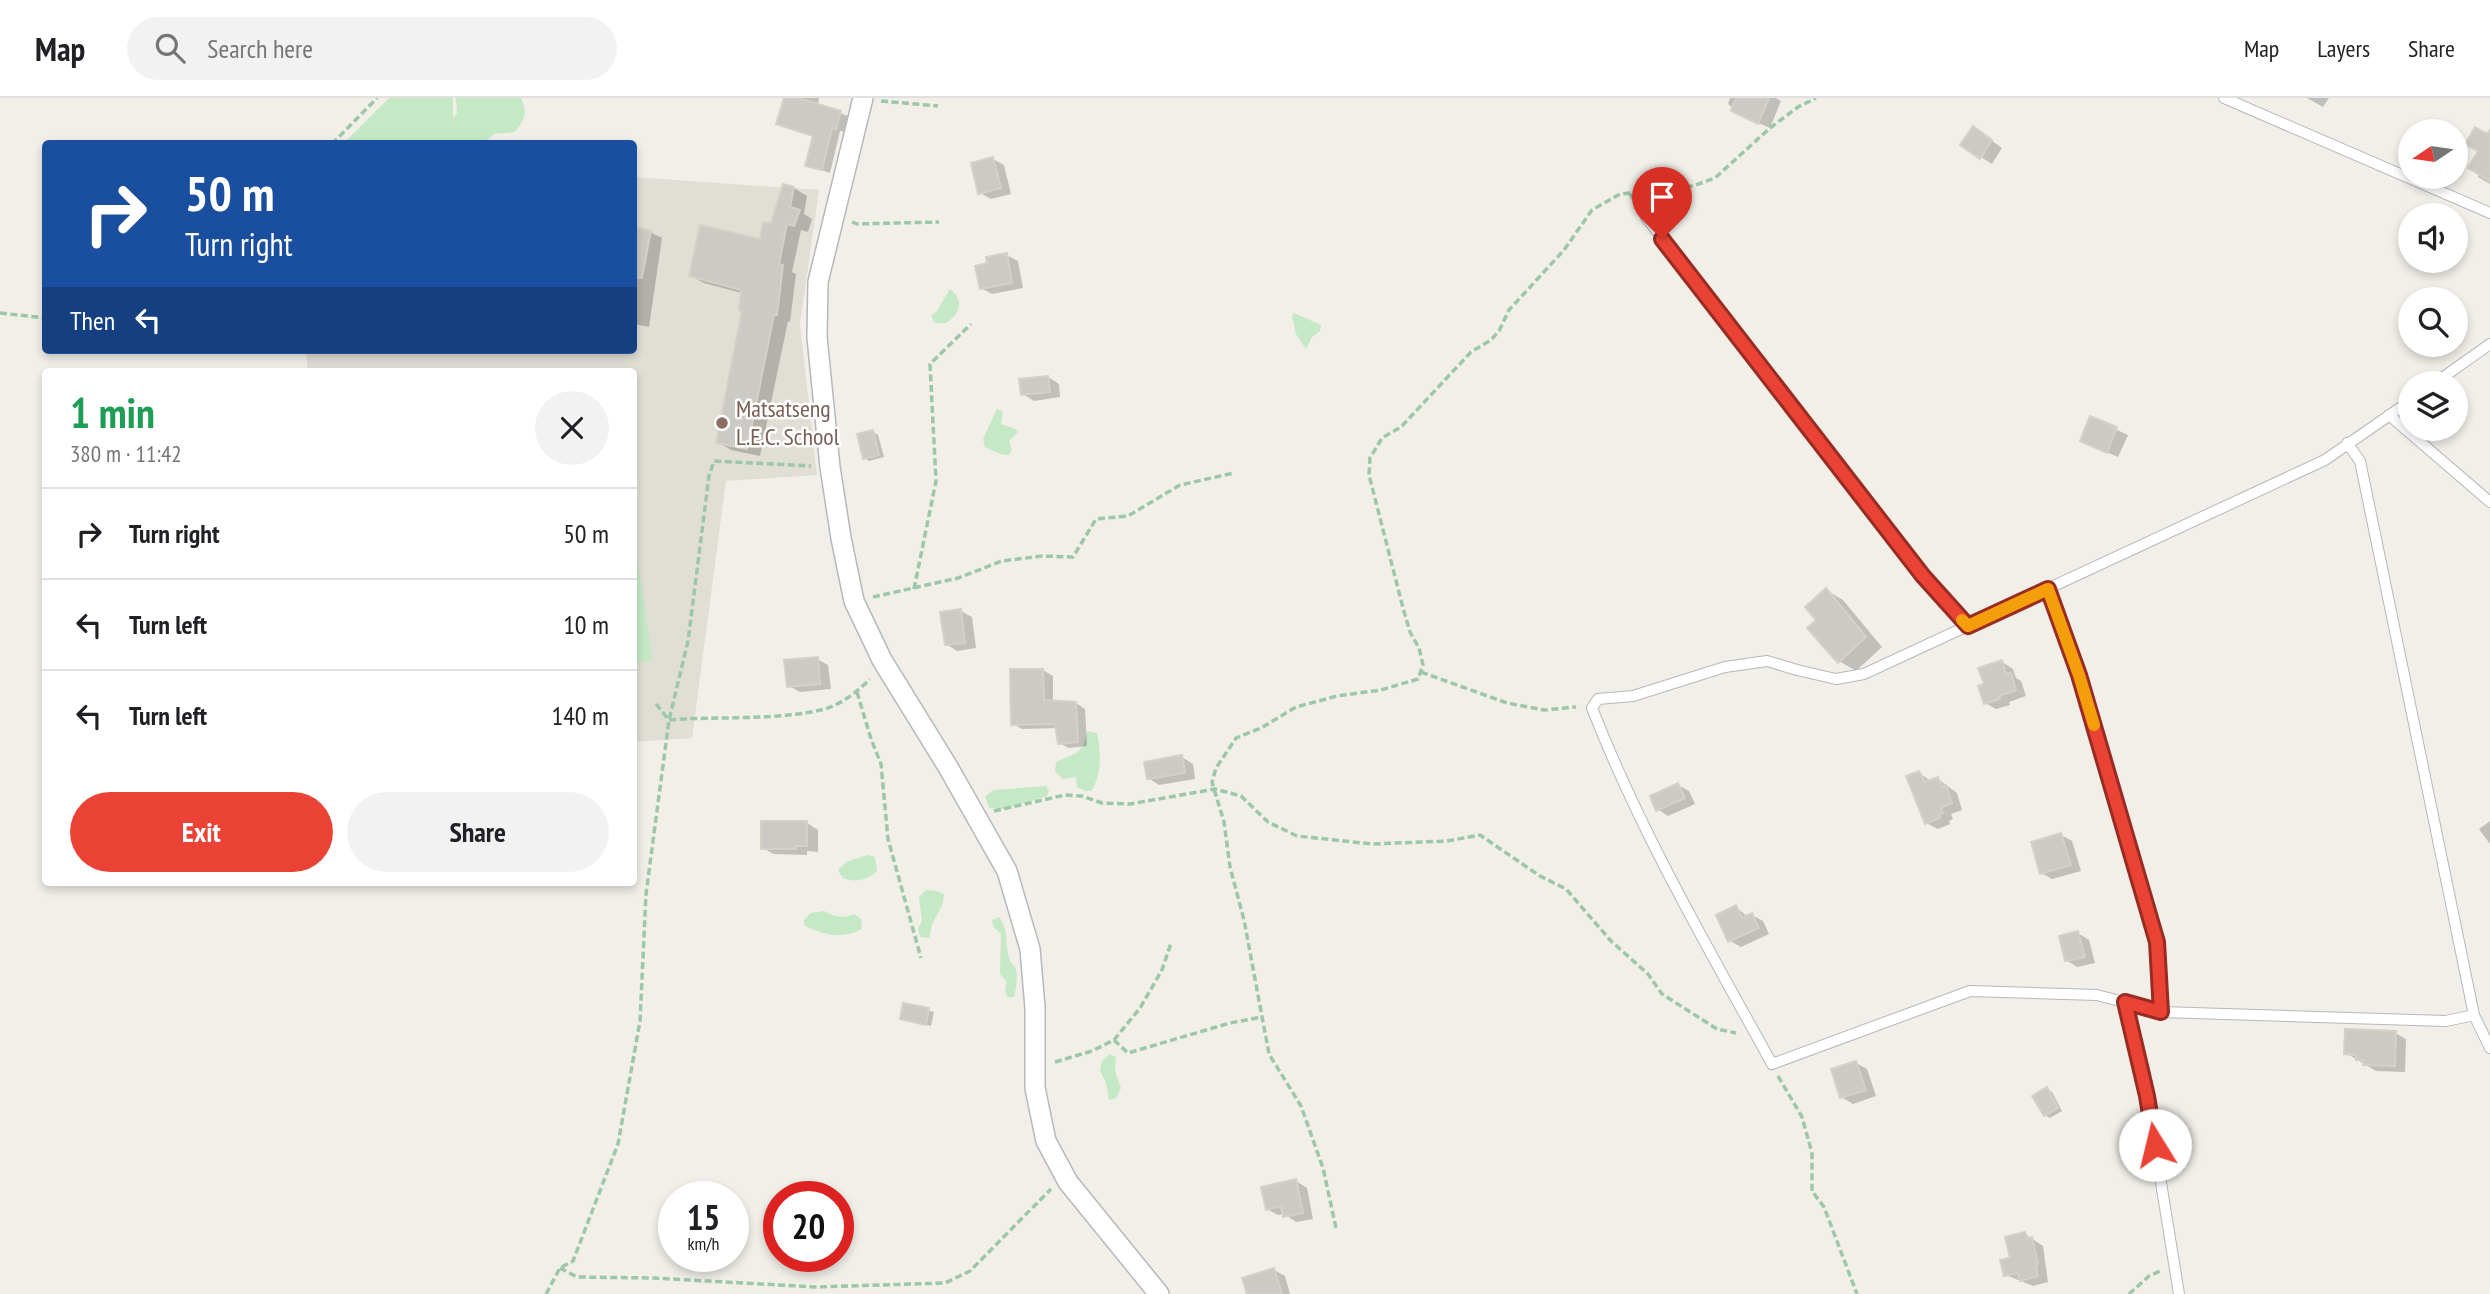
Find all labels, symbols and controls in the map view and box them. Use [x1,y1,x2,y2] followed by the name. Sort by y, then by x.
[127,17,617,80] search box
[35,27,85,70] text: Map
[151,29,189,67] icon: search
[207,32,313,65] text: Search here
[2244,33,2279,64] text: Map
[2317,33,2370,64] text: Layers
[2408,33,2455,64] text: Share
[2398,119,2468,189] north arrow
[2398,119,2468,441] map controls
[185,161,274,225] text: 50 m
[1632,167,1692,239] pin
[70,168,161,259] icon: right
[1643,178,1681,216] icon: arrive
[2398,203,2468,273] button: sound
[185,223,293,265] text: Turn right
[2398,287,2468,357] button: search
[129,301,167,339] icon: left
[70,304,115,337] text: Then
[2398,371,2468,441] button: layers
[70,385,155,440] text: 1 min
[535,391,609,465] button: close
[736,393,840,452] place label: Matsatseng L.E.C. School
[714,415,730,431] marker: Matsatseng L.E.C. School
[70,439,182,468] text: 380 m · 11:42
[70,515,108,553] icon: right
[129,517,220,550] text: Turn right
[563,517,609,550] text: 50 m
[70,606,108,644] icon: left
[129,608,207,641] text: Turn left
[563,608,609,641] text: 10 m
[70,697,108,735] icon: left
[129,699,207,732] text: Turn left
[551,699,609,732] text: 140 m
[70,792,333,872] button: Exit
[347,792,609,872] button: Share
[2118,1108,2192,1182] position arrow
[763,1181,854,1272] speed limit sign: 20
[687,1194,720,1240] text: 15
[688,1232,719,1255] text: km/h

